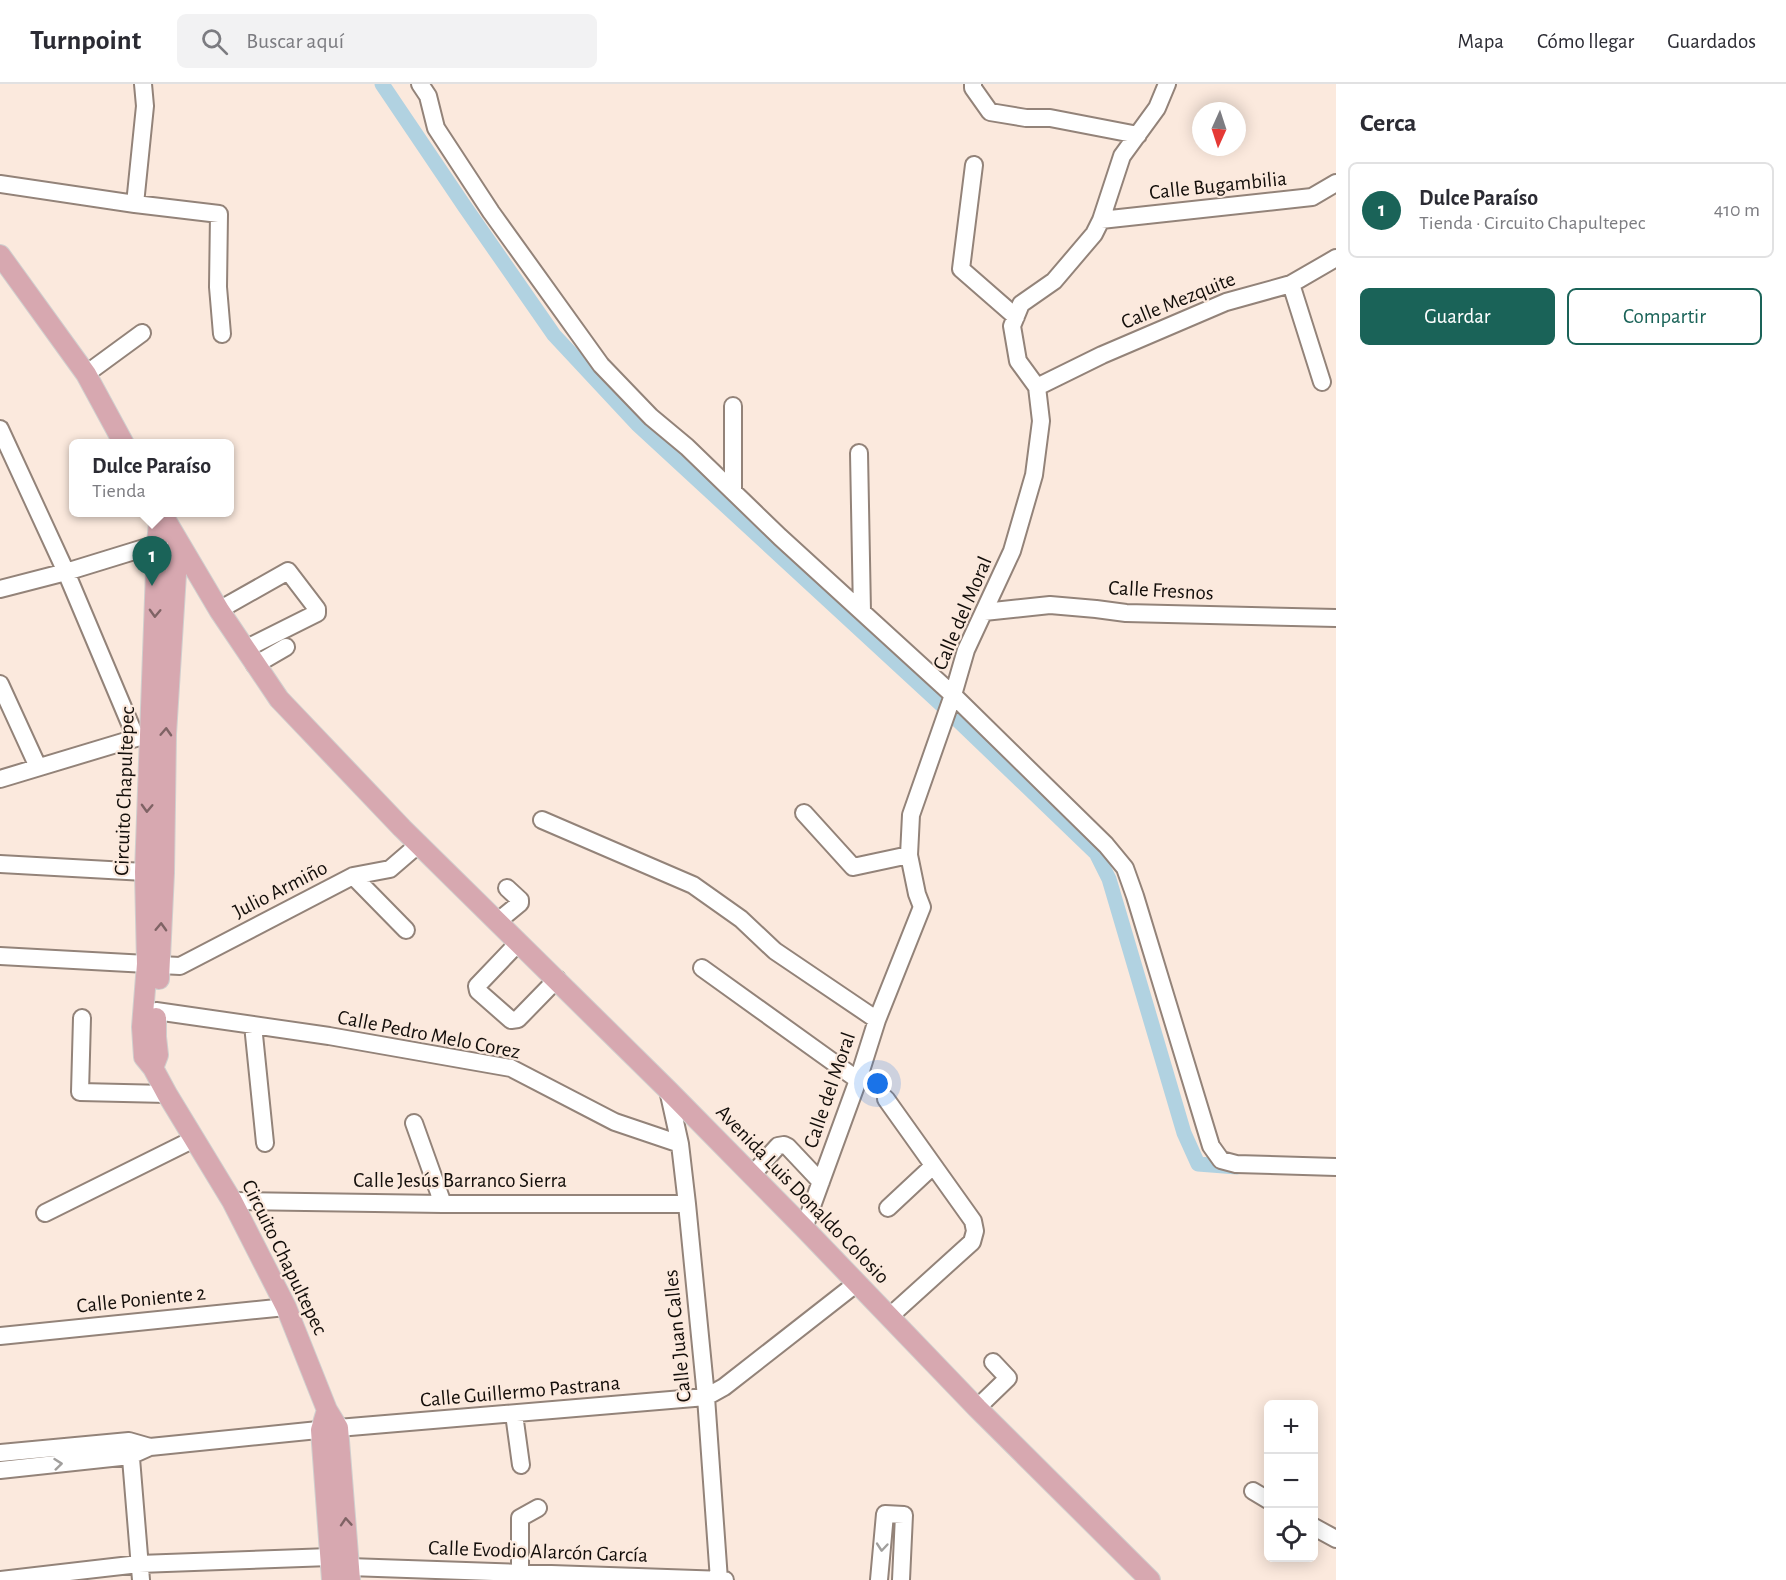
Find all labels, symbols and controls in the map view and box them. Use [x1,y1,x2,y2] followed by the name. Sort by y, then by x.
[177,14,597,68] search box
[198,25,231,58] icon: search
[30,27,141,55] text: Turnpoint
[246,30,344,52] text: Buscar aquí
[1458,31,1504,52] text: Mapa
[1537,31,1634,52] text: Cómo llegar
[1667,31,1756,52] text: Guardados
[1192,102,1246,156] north arrow
[1360,110,1417,136] text: Cerca
[1148,168,1288,203] street label: Calle Bugambilia
[1419,187,1538,209] text: Dulce Paraíso
[1378,200,1385,220] text: 1
[1714,200,1760,220] text: 410 m
[1419,213,1645,233] text: Tienda · Circuito Chapultepec
[1118,268,1238,333] street label: Calle Mezquite
[1360,288,1555,345] button: Guardar
[1567,288,1762,345] button: Compartir
[69,439,234,517] popup
[92,455,211,477] text: Dulce Paraíso
[92,481,146,501] text: Tienda
[132,536,172,586] pin: 1
[929,553,996,673] street label: Calle del Moral
[1108,577,1214,604] street label: Calle Fresnos
[148,608,161,617] one-way arrow
[111,706,138,876] street label: Circuito Chapultepec
[160,727,173,736] one-way arrow
[141,803,154,812] one-way arrow
[230,857,331,922] street label: Julio Armiño
[155,922,168,931] one-way arrow
[336,1006,522,1063] street label: Calle Pedro Melo Corez
[800,1030,859,1151] street label: Calle del Moral
[863,1069,892,1098] your location
[712,1101,893,1288] street label: Avenida Luis Donaldo Colosio
[353,1170,567,1191] street label: Calle Jesús Barranco Sierra
[238,1176,331,1338] street label: Circuito Chapultepec
[660,1269,695,1403] street label: Calle Juan Calles
[75,1282,207,1317] street label: Calle Poniente 2
[419,1372,621,1411] street label: Calle Guillermo Pastrana
[1264,1400,1318,1562] map controls
[1264,1400,1318,1454] button: +
[1264,1454,1318,1508] button: −
[54,1458,63,1471] one-way arrow
[1264,1508,1318,1562] button: locate
[340,1517,353,1526] one-way arrow
[428,1537,648,1566] street label: Calle Evodio Alarcón García
[876,1542,889,1551] one-way arrow

